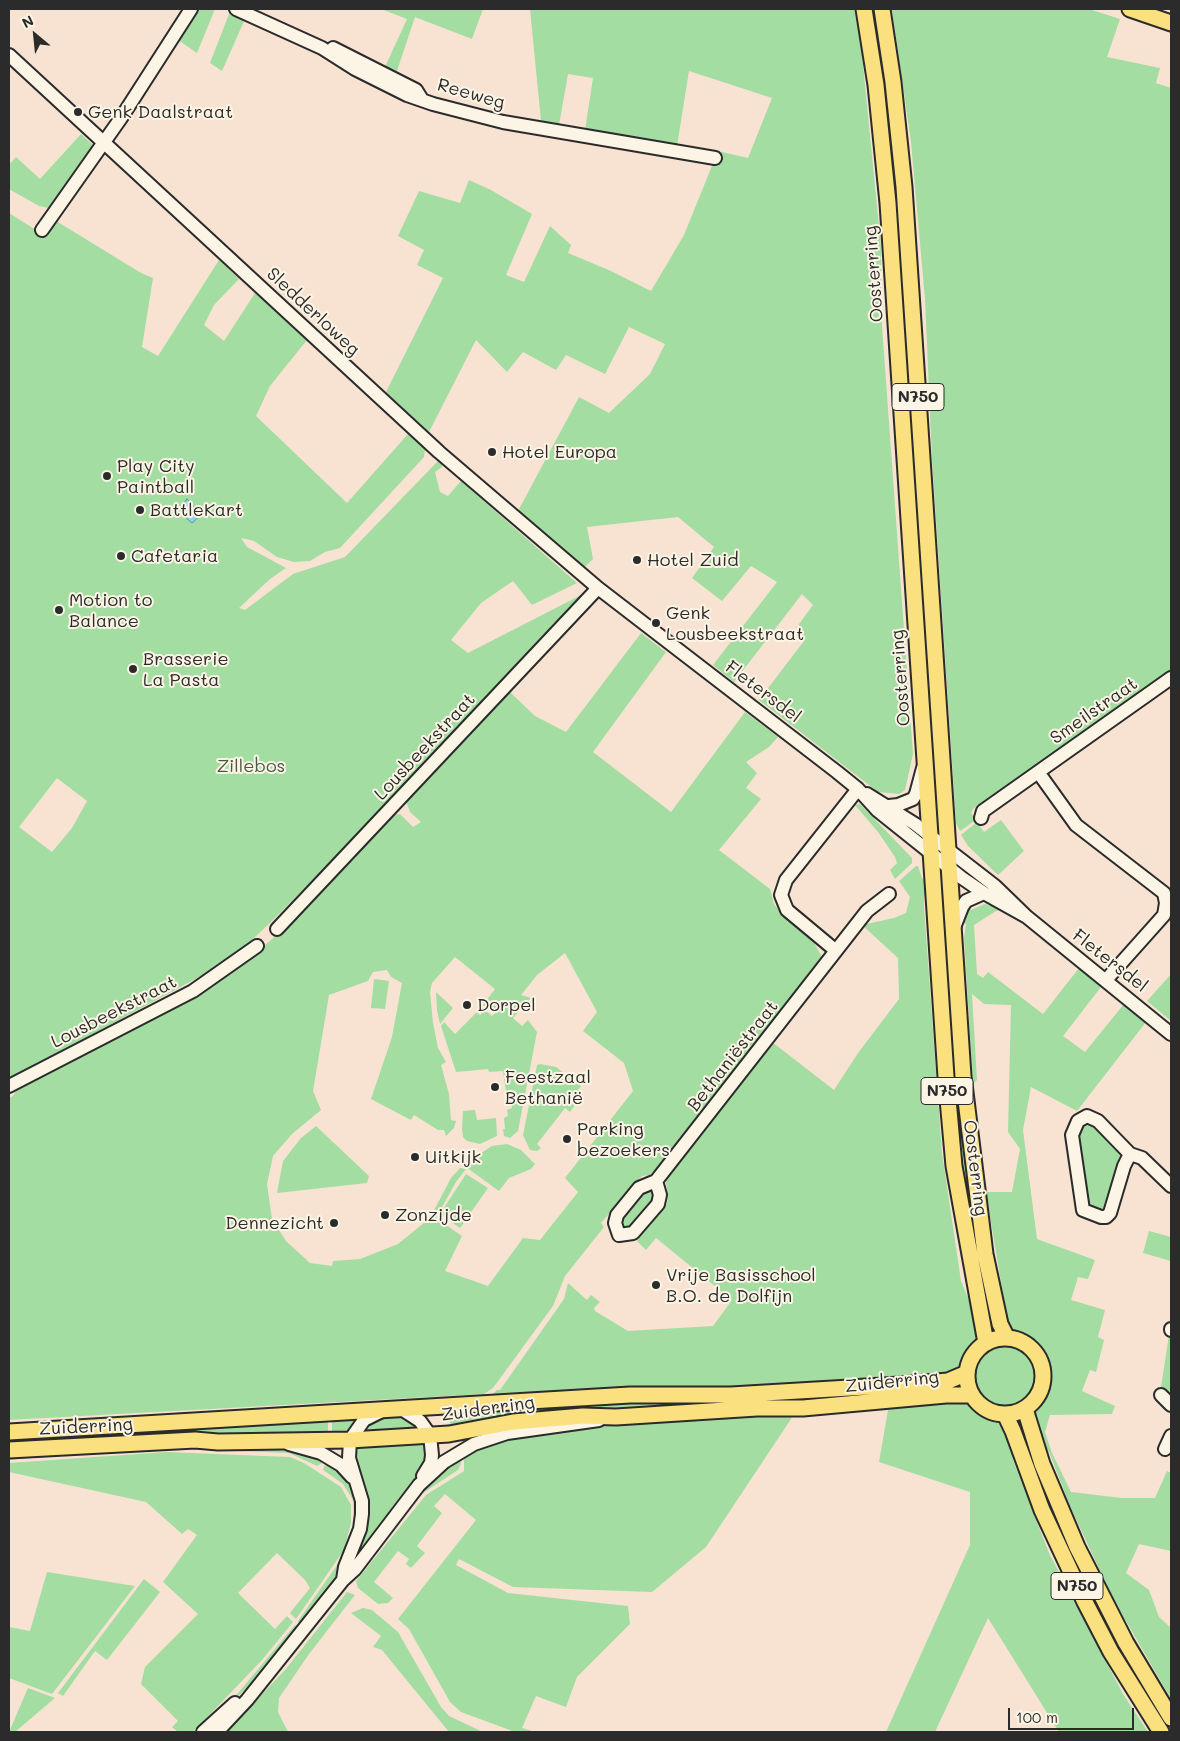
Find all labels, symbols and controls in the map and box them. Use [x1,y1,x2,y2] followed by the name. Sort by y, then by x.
[10,10,60,60] north arrow
[19,10,37,32] text: N
[435,74,507,114] street label: Reeweg
[88,101,233,123] place label: Genk Daalstraat
[72,106,84,118] marker: Genk Daalstraat
[860,225,888,323] street label: Oosterring
[262,263,364,361] street label: Sledderloweg
[892,384,944,411] road number: N750
[502,441,617,463] place label: Hotel Europa
[486,446,498,458] marker: Hotel Europa
[117,455,195,498] place label: Play City Paintball
[101,470,113,482] marker: Play City Paintball
[150,499,243,521] place label: BattleKart
[134,504,146,516] marker: BattleKart
[131,545,218,567] place label: Cafetaria
[647,549,739,571] place label: Hotel Zuid
[115,550,127,562] marker: Cafetaria
[631,554,643,566] marker: Hotel Zuid
[69,589,152,632] place label: Motion to Balance
[666,602,804,644] place label: Genk Lousbeekstraat
[53,604,65,616] marker: Motion to Balance
[650,617,662,629] marker: Genk Lousbeekstraat
[887,629,915,727] street label: Oosterring
[143,648,229,691] place label: Brasserie La Pasta
[721,656,805,728] street label: Fletersdel
[127,663,139,675] marker: Brasserie La Pasta
[1046,673,1142,749] street label: Smeilstraat
[370,689,480,805] street label: Lousbeekstraat
[217,755,285,777] park label: Zillebos
[1068,925,1152,997] street label: Fletersdel
[48,971,180,1053] street label: Lousbeekstraat
[477,994,536,1016] place label: Dorpel
[683,996,783,1116] street label: Bethaniëstraat
[461,999,473,1011] marker: Dorpel
[505,1066,591,1108] place label: Feestzaal Bethanië
[921,1078,973,1104] road number: N750
[489,1081,501,1093] marker: Feestzaal Bethanië
[577,1118,670,1160] place label: Parking bezoekers
[958,1119,992,1217] street label: Oosterring
[561,1133,573,1145] marker: Parking bezoekers
[425,1146,481,1168] place label: Uitkijk
[409,1151,421,1163] marker: Uitkijk
[395,1204,472,1226] place label: Zonzijde
[379,1209,391,1221] marker: Zonzijde
[225,1212,324,1234] place label: Dennezicht
[328,1217,340,1229] marker: Dennezicht
[666,1264,816,1306] place label: Vrije Basisschool B.O. de Dolfijn
[650,1279,662,1291] marker: Vrije Basisschool B.O. de Dolfijn
[844,1366,940,1398] street label: Zuiderring
[440,1392,536,1426] street label: Zuiderring
[38,1414,134,1440] street label: Zuiderring
[1051,1572,1103,1600] road number: N750
[1010,1698,1136,1730] scale bar
[1016,1707,1058,1727] text: 100 m

